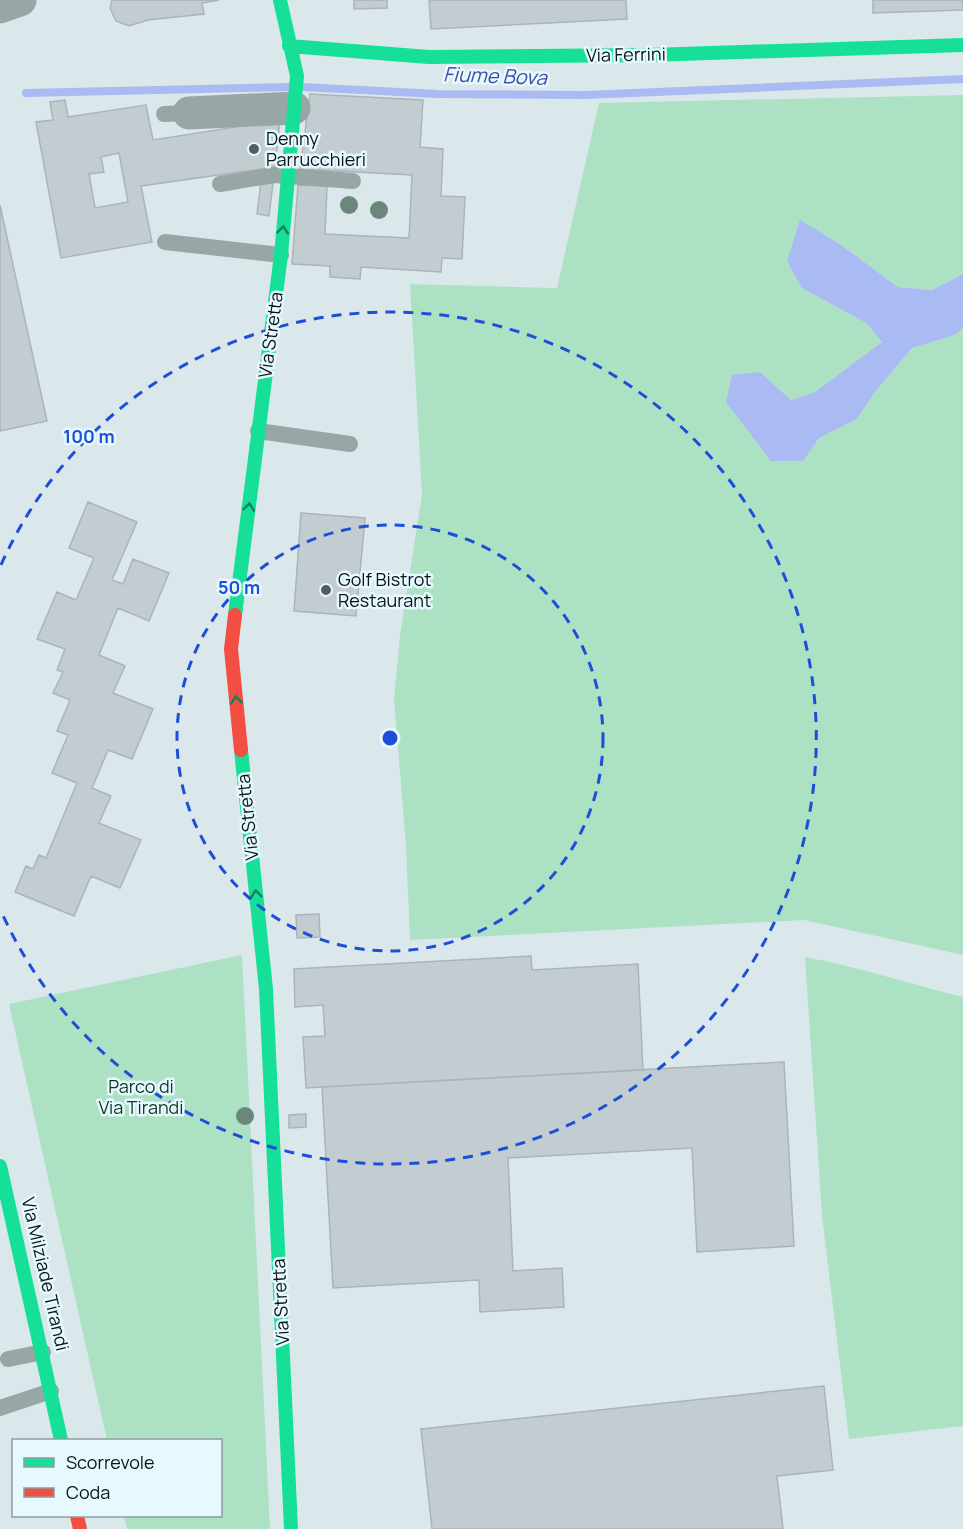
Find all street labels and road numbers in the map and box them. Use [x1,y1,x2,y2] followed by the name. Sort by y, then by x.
[586,41,666,67] street label: Via Ferrini
[252,290,288,380] street label: Via Stretta
[231,773,263,862] street label: Via Stretta
[17,1195,75,1353] street label: Via Milziade Tirandi
[266,1258,294,1346] street label: Via Stretta

